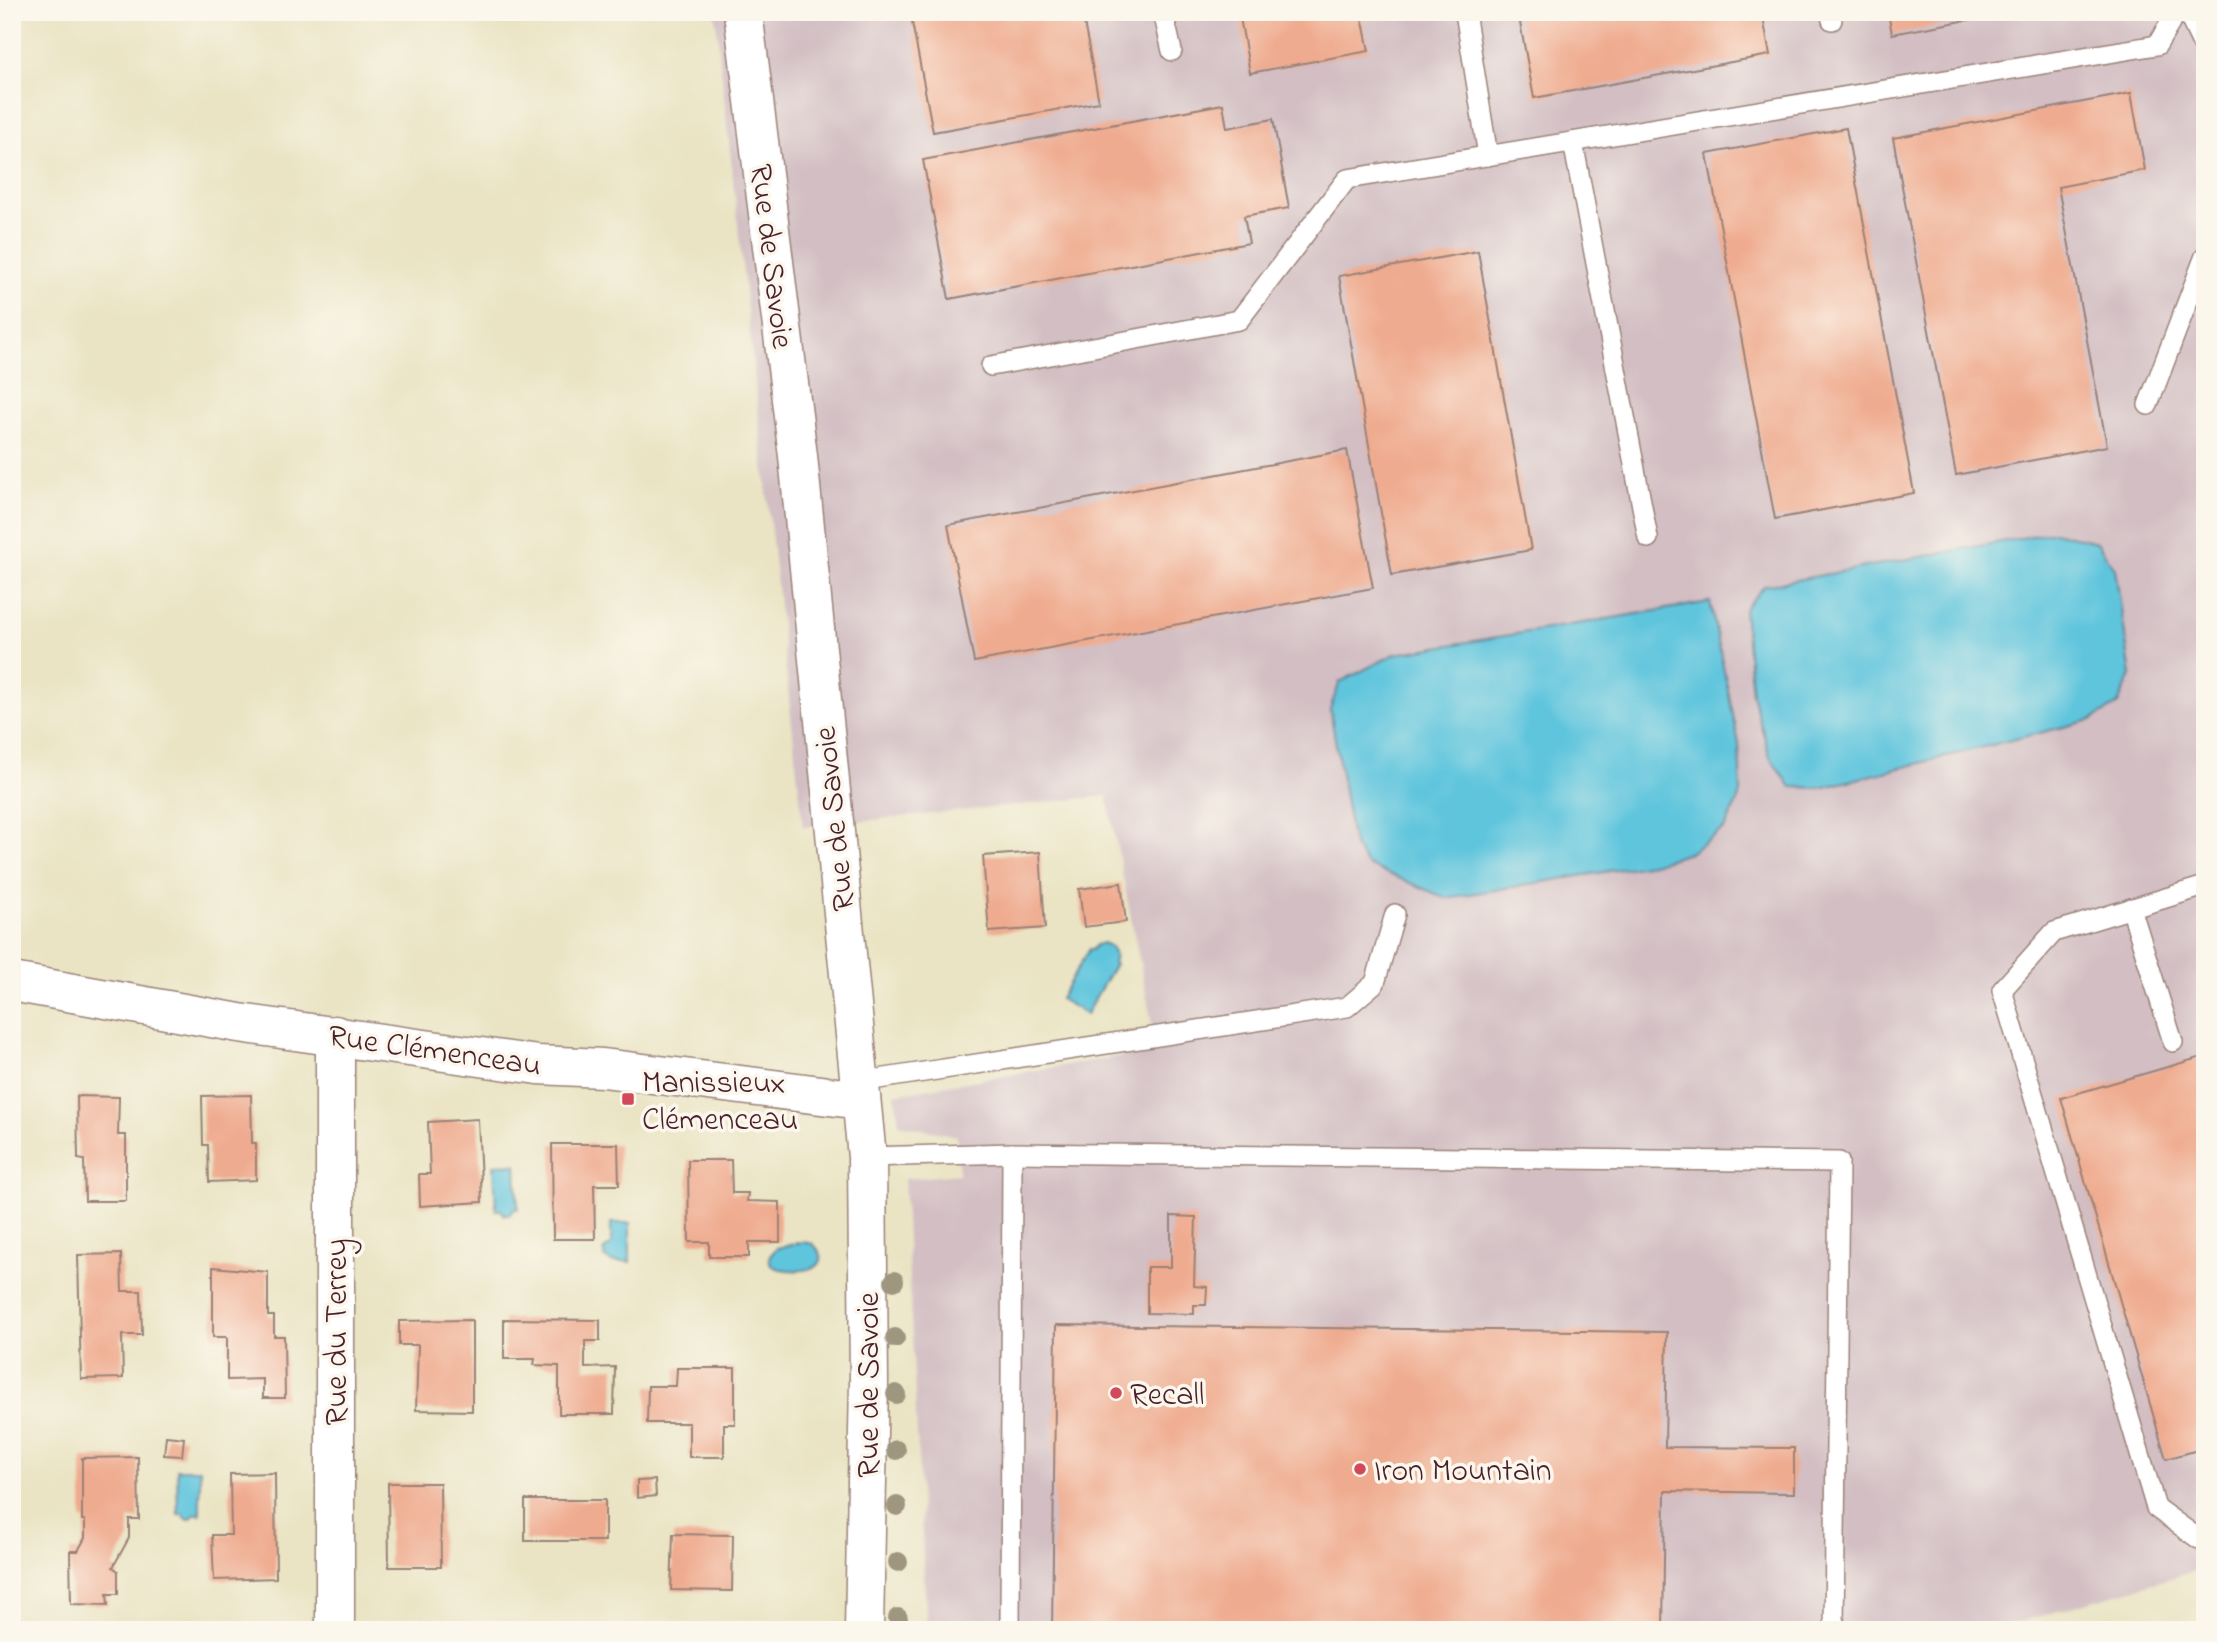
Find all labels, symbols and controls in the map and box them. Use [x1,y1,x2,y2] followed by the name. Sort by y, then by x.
[735,162,804,352] street label: Rue de Savoie
[803,723,870,913] street label: Rue de Savoie
[325,1014,544,1091] street label: Rue Clémenceau
[642,1061,798,1145] place label: Manissieux Clémenceau
[620,1091,636,1107] marker: Manissieux Clémenceau
[315,1238,362,1426] street label: Rue du Terrey
[847,1292,894,1478] street label: Rue de Savoie
[1130,1373,1204,1420] place label: Recall
[1108,1385,1124,1401] marker: Recall
[1374,1449,1551,1496] place label: Iron Mountain
[1352,1461,1368,1477] marker: Iron Mountain

